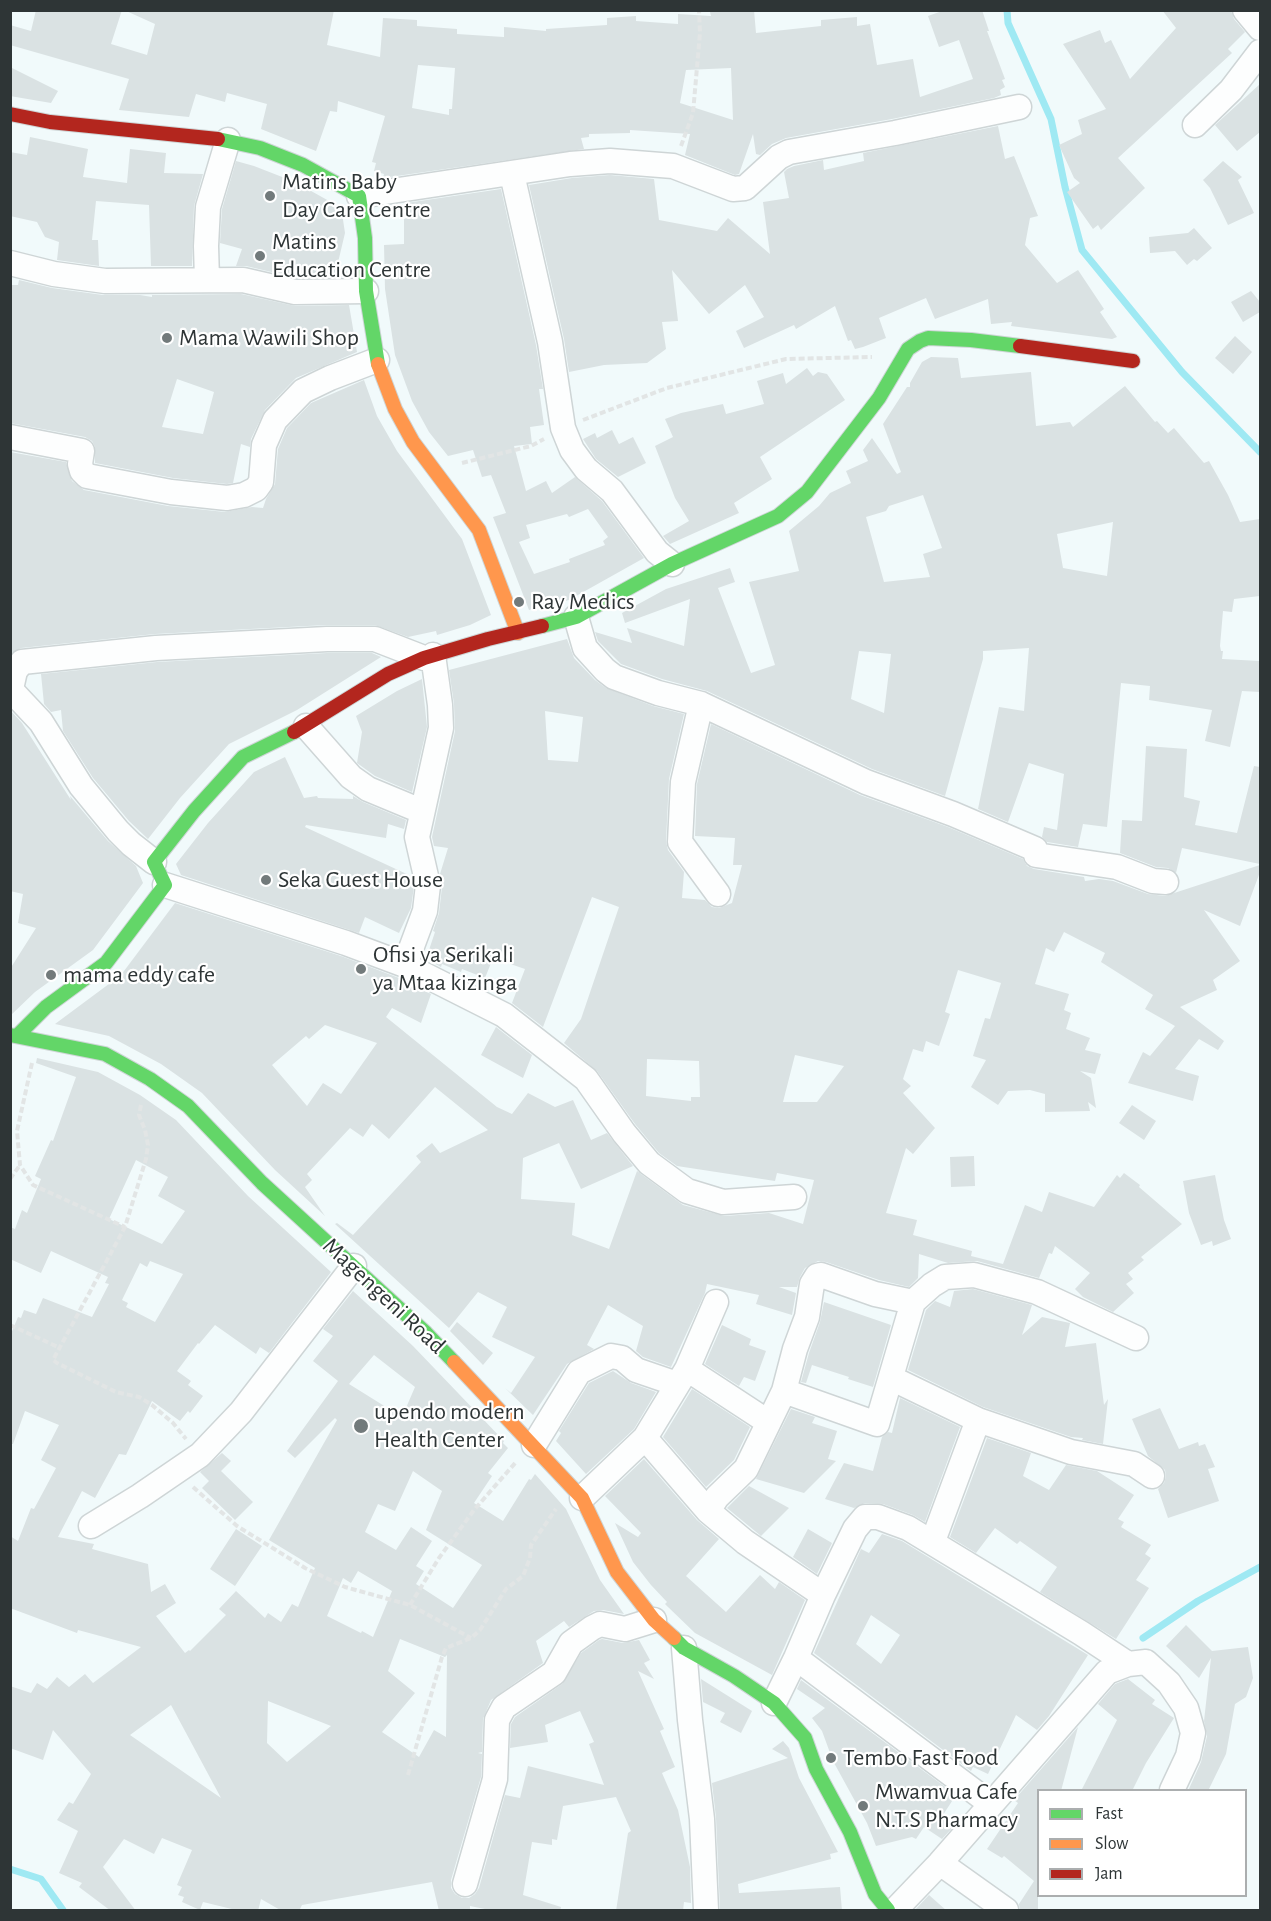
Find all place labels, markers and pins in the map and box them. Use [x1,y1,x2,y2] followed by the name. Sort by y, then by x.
[282,168,430,224] place label: Matins Baby Day Care Centre
[263,189,277,203] marker: Matins Baby Day Care Centre
[272,228,431,284] place label: Matins Education Centre
[253,249,267,263] marker: Matins Education Centre
[179,324,359,352] place label: Mama Wawili Shop
[160,331,174,345] marker: Mama Wawili Shop
[531,588,635,616] place label: Ray Medics
[512,595,526,609] marker: Ray Medics
[278,866,443,894] place label: Seka Guest House
[259,873,273,887] marker: Seka Guest House
[373,941,517,997] place label: Ofisi ya Serikali ya Mtaa kizinga
[63,961,215,989] place label: mama eddy cafe
[354,962,368,976] marker: Ofisi ya Serikali ya Mtaa kizinga
[44,968,58,982] marker: mama eddy cafe
[374,1398,525,1454] place label: upendo modern Health Center
[352,1417,370,1435] marker: upendo modern Health Center
[843,1744,998,1772] place label: Tembo Fast Food
[824,1751,838,1765] marker: Tembo Fast Food
[875,1778,1018,1834] place label: Mwamvua Cafe N.T.S Pharmacy
[856,1799,870,1813] marker: Mwamvua Cafe N.T.S Pharmacy

